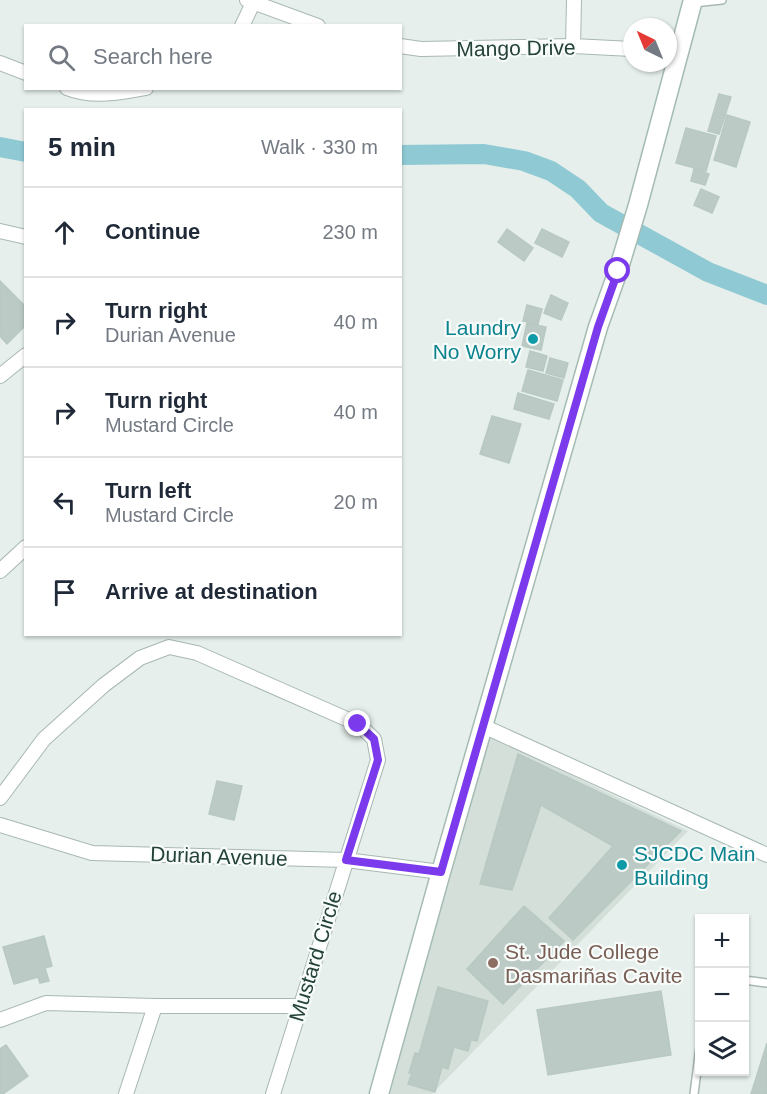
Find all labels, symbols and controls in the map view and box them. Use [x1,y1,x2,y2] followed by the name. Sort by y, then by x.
[623,18,677,72] north arrow
[24,24,402,90] search box
[456,35,576,61] street label: Mango Drive
[45,41,78,74] icon: search
[93,44,213,69] text: Search here
[48,132,116,162] text: 5 min
[261,136,378,158] text: Walk · 330 m
[48,216,81,249] icon: ahead
[105,219,200,244] text: Continue
[322,221,378,243] text: 230 m
[604,257,630,283] route start
[105,298,207,323] text: Turn right
[48,306,81,339] icon: right
[334,311,378,333] text: 40 m
[433,316,521,363] place label: Laundry No Worry
[105,324,236,346] text: Durian Avenue
[526,332,540,346] marker: Laundry No Worry
[105,388,207,413] text: Turn right
[48,396,81,429] icon: right
[334,401,378,423] text: 40 m
[105,414,234,436] text: Mustard Circle
[105,478,191,503] text: Turn left
[48,486,81,519] icon: left
[334,491,378,513] text: 20 m
[105,504,234,526] text: Mustard Circle
[48,576,81,609] icon: arrive
[105,579,318,604] text: Arrive at destination
[344,710,370,736] route end
[150,842,288,870] street label: Durian Avenue
[634,842,755,889] place label: SJCDC Main Building
[615,858,629,872] marker: SJCDC Main Building
[284,888,346,1024] street label: Mustard Circle
[695,914,749,1076] map controls
[695,914,749,968] button: +
[505,940,682,987] place label: St. Jude College Dasmariñas Cavite
[486,956,500,970] marker: St. Jude College Dasmariñas Cavite
[695,968,749,1022] button: −
[695,1022,749,1076] button: layers

